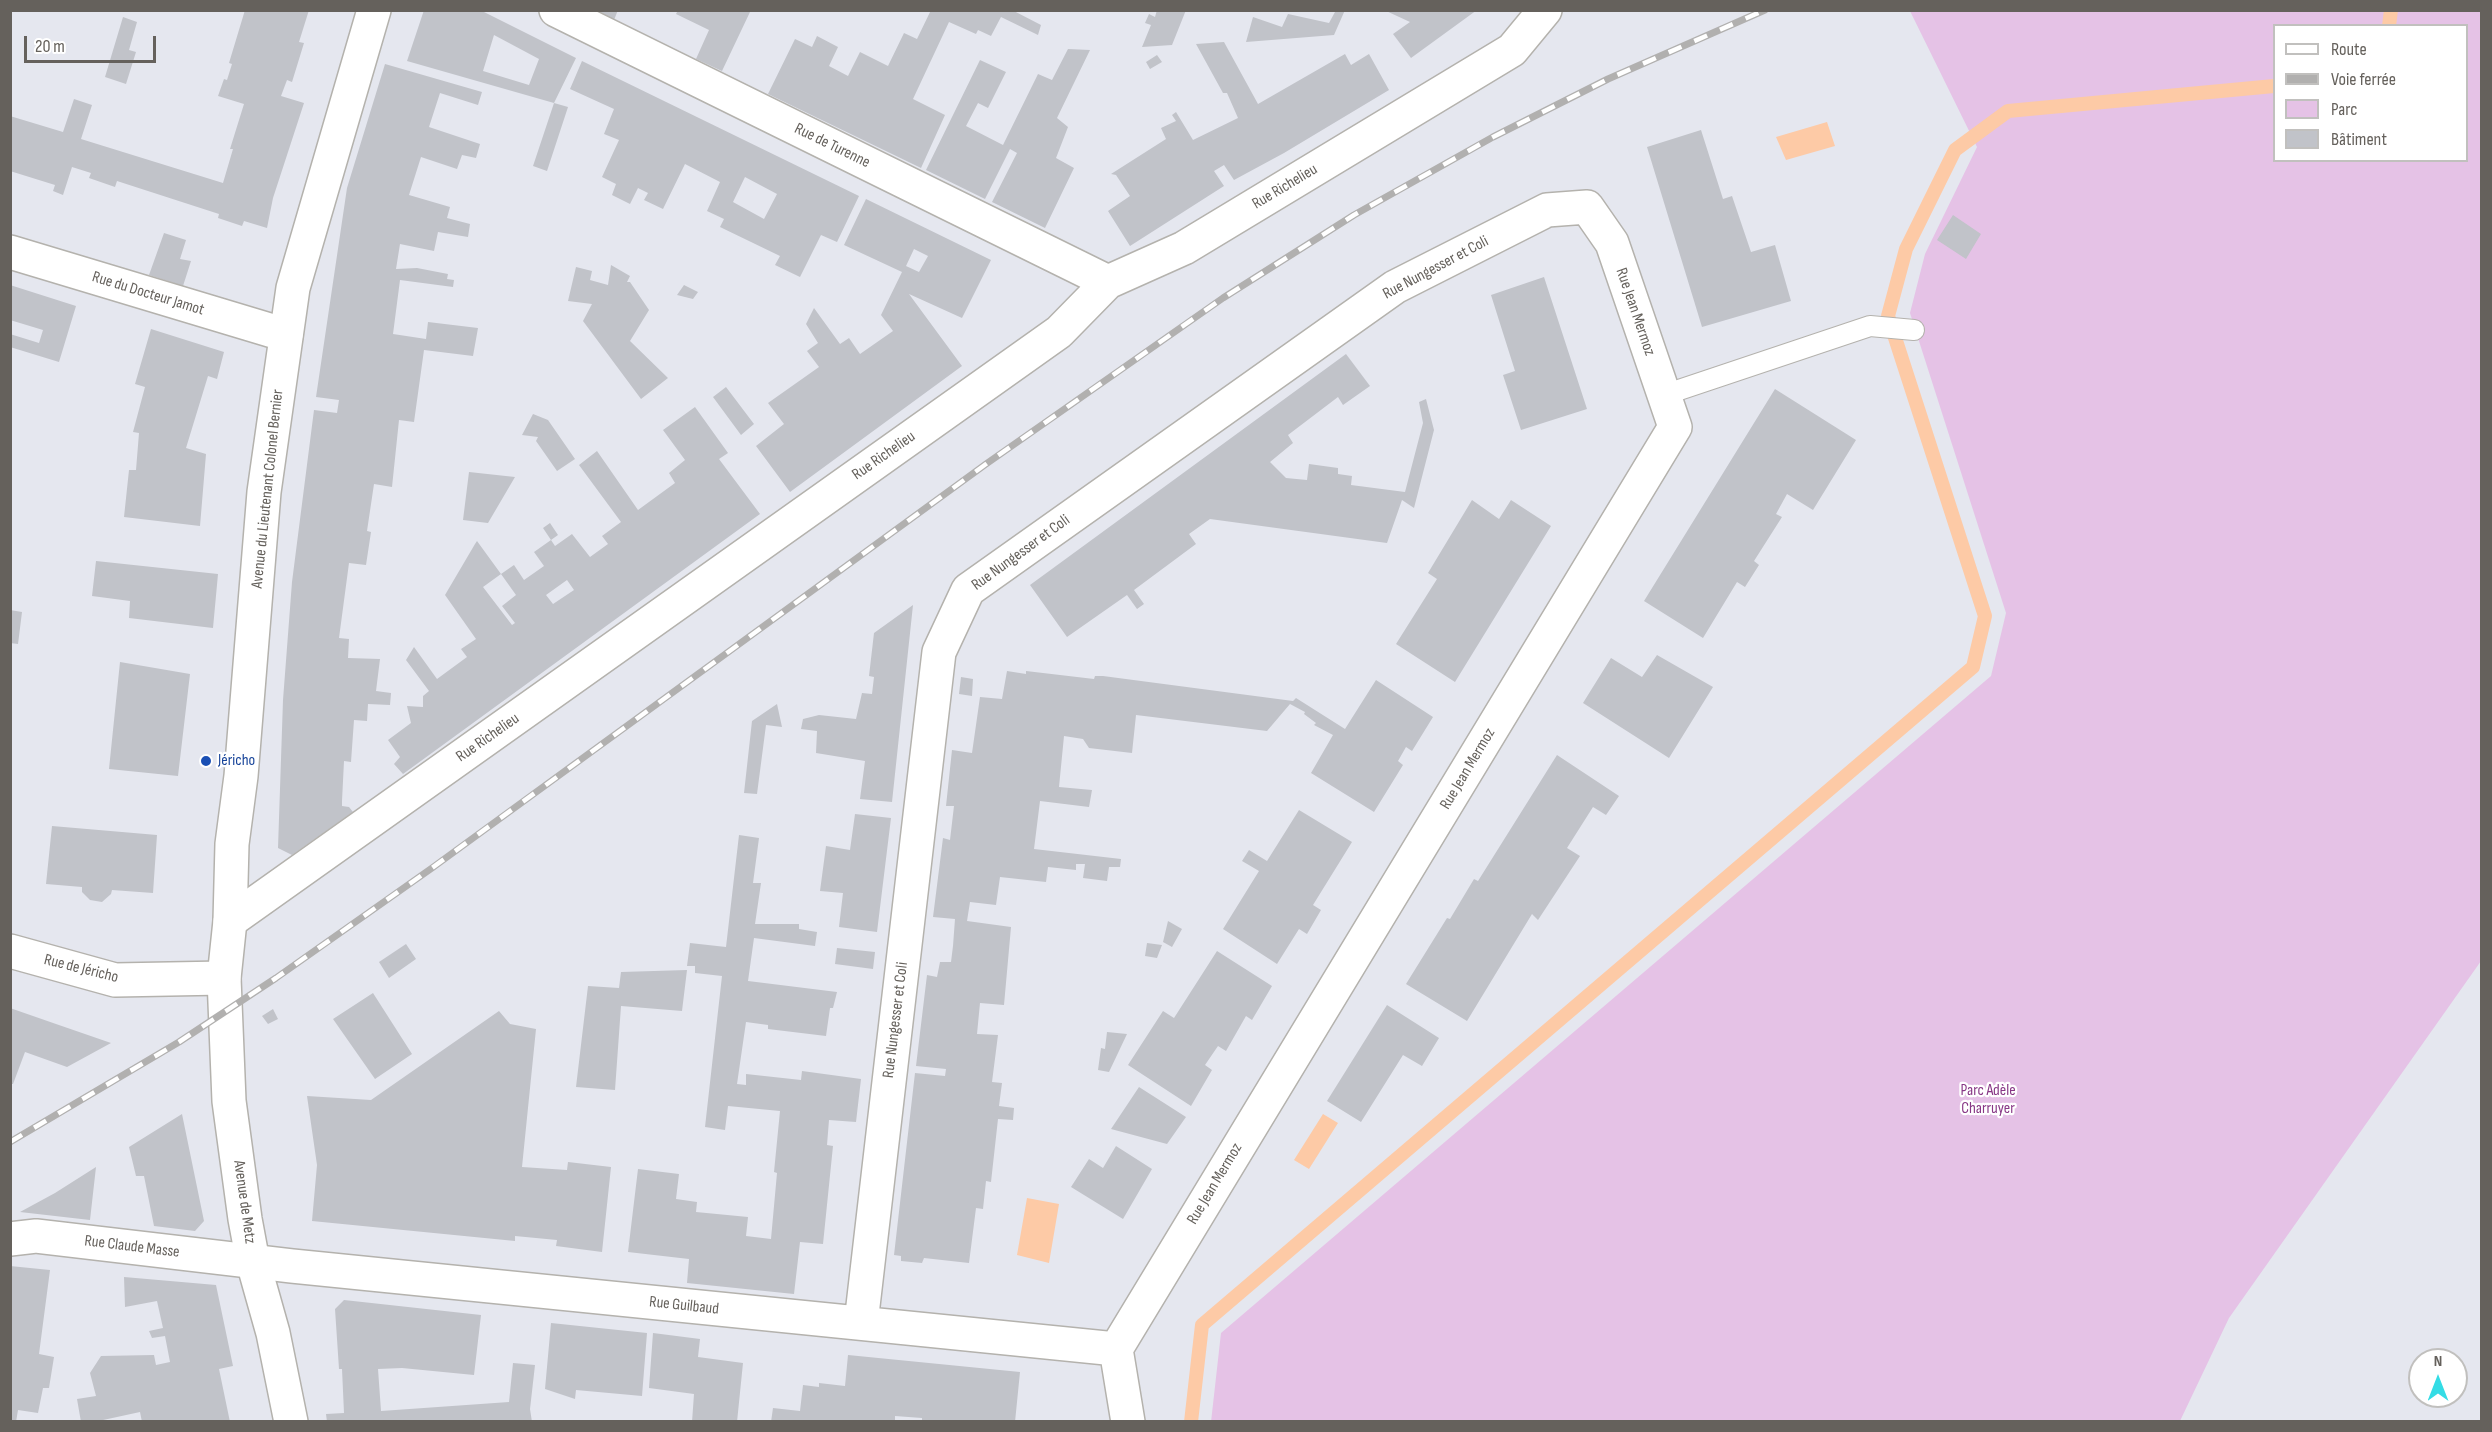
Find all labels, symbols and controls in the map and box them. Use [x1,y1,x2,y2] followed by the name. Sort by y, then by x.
[27,24,159,62] scale bar
[2273,24,2468,162] legend
[35,36,65,57] text: 20 m
[2331,39,2367,60] text: Route
[2331,69,2396,90] text: Voie ferrée
[2331,99,2357,120] text: Parc
[791,119,873,173] street label: Rue de Turenne
[2331,129,2387,150] text: Bâtiment
[1249,160,1321,214] street label: Rue Richelieu
[1380,232,1492,304] street label: Rue Nungesser et Coli
[1611,266,1659,358] street label: Rue Jean Mermoz
[90,268,206,320] street label: Rue du Docteur Jamot
[248,389,288,589] street label: Avenue du Lieutenant Colonel Bernier
[849,427,919,485] street label: Rue Richelieu
[968,511,1074,595] street label: Rue Nungesser et Coli
[453,709,523,767] street label: Rue Richelieu
[1436,725,1500,813] street label: Rue Jean Mermoz
[218,751,255,771] place label: Jéricho
[199,754,213,768] marker: Jéricho
[42,951,120,987] street label: Rue de Jéricho
[879,961,913,1079] street label: Rue Nungesser et Coli
[1960,1081,2016,1119] park label: Parc Adèle Charruyer
[1183,1140,1247,1228] street label: Rue Jean Mermoz
[229,1159,259,1245] street label: Avenue de Metz
[83,1232,181,1262] street label: Rue Claude Masse
[648,1293,720,1319] street label: Rue Guilbaud
[2408,1348,2468,1408] north arrow
[2434,1352,2442,1371] text: N

